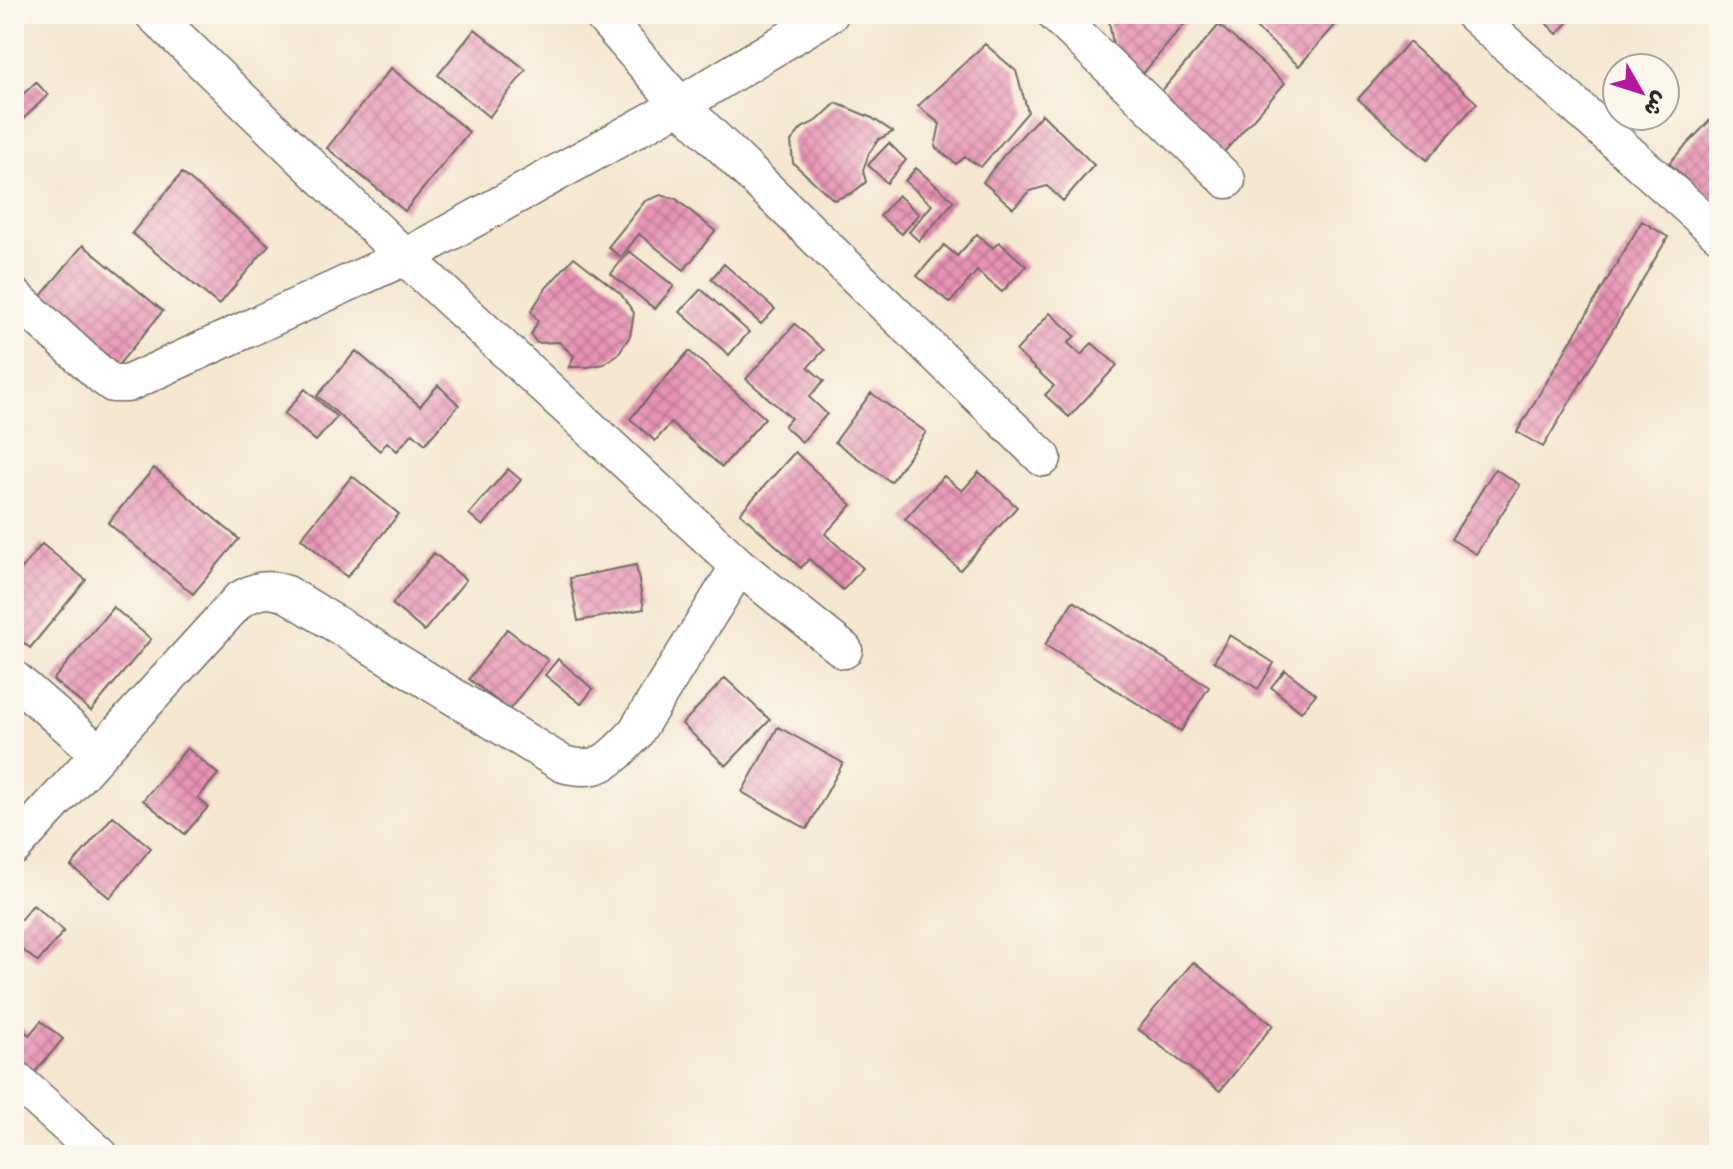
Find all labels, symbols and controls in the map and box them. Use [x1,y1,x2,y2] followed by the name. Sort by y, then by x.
[1601,52,1681,132] north arrow
[1638,86,1673,122] text: ش

